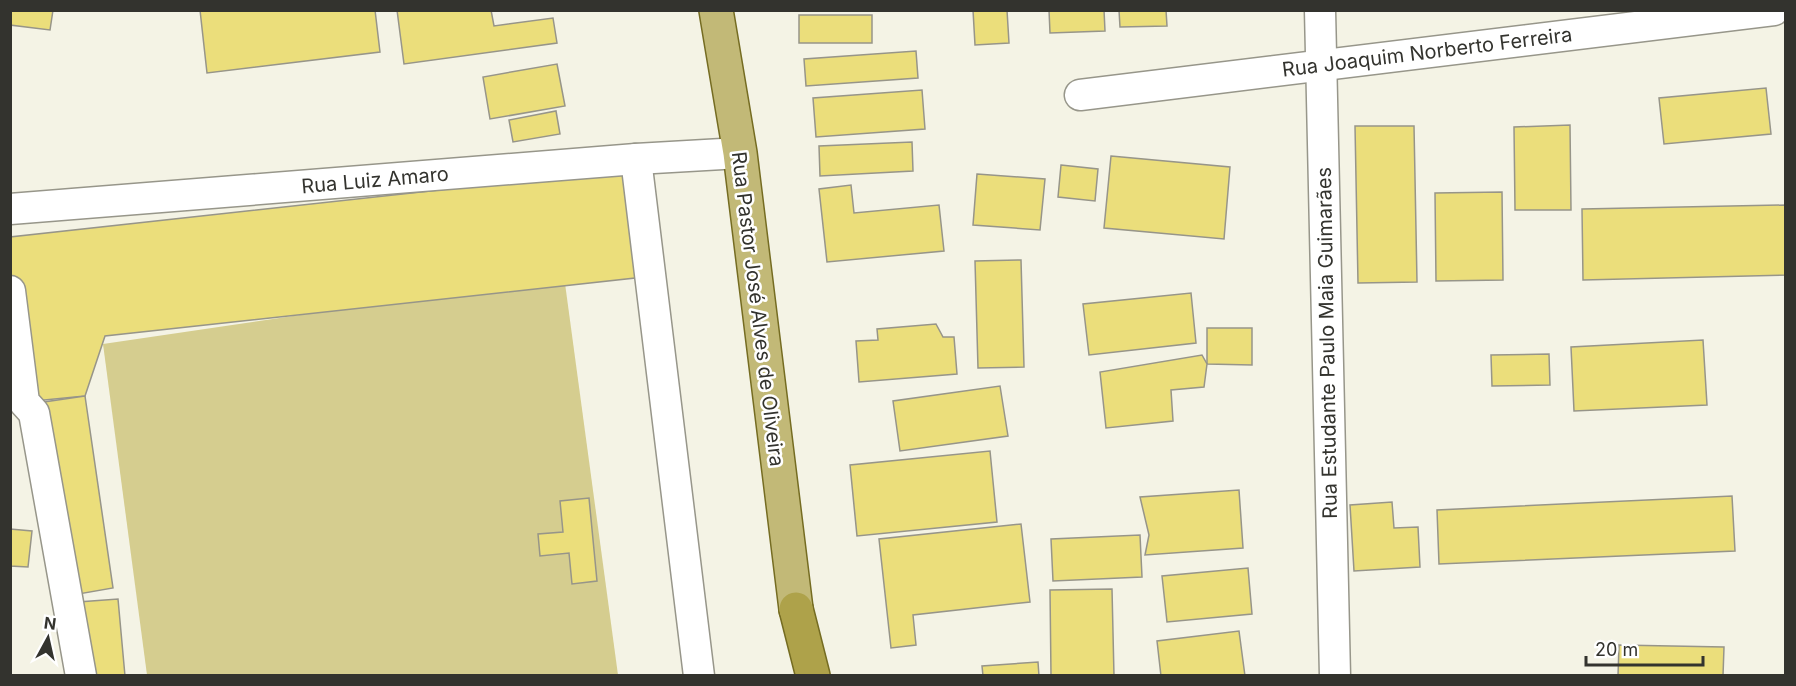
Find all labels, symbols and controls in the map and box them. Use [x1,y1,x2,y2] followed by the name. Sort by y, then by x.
[1281,22,1573,82] street label: Rua Joaquim Norberto Ferreira
[727,150,789,468] street label: Rua Pastor José Alves de Oliveira
[300,162,450,198] street label: Rua Luiz Amaro
[1312,167,1342,519] street label: Rua Estudante Paulo Maia Guimarães
[18,608,78,668] north arrow
[43,612,58,634] text: N
[1586,629,1703,667] scale bar
[1595,639,1638,660] text: 20 m

